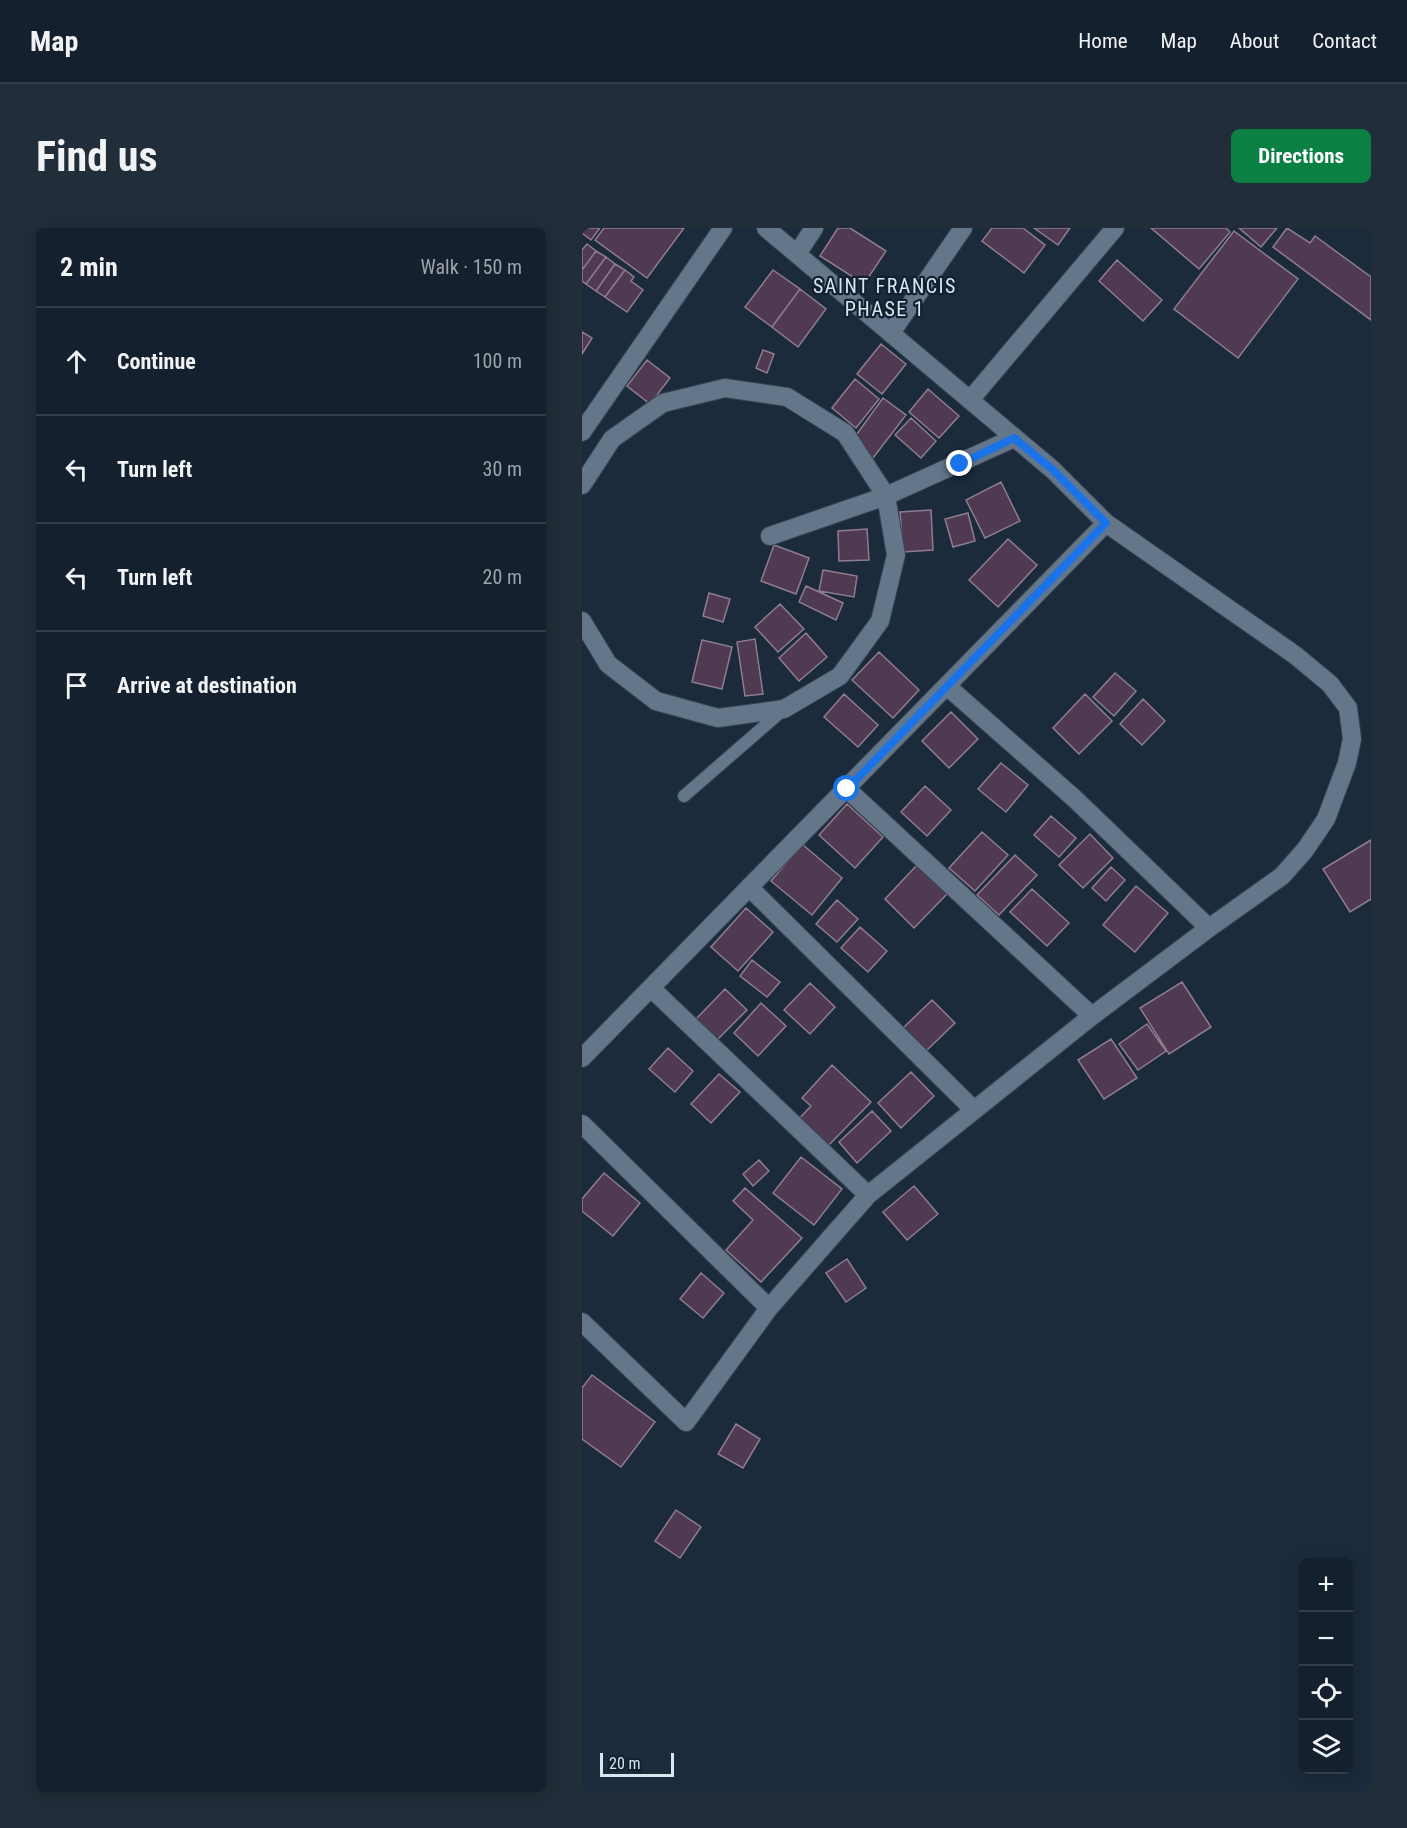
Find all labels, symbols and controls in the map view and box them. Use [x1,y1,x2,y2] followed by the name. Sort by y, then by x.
[30,25,78,58] text: Map
[1078,29,1128,53] text: Home
[1161,29,1197,53] text: Map
[1230,29,1279,53] text: About
[1312,29,1377,53] text: Contact
[1231,129,1371,183] button: Directions
[36,132,157,181] text: Find us
[60,252,118,282] text: 2 min
[421,255,522,279] text: Walk · 150 m
[813,274,957,321] district label: SAINT FRANCIS PHASE 1
[60,345,93,378] icon: ahead
[117,349,196,374] text: Continue
[473,349,522,373] text: 100 m
[946,450,972,476] route end
[60,453,93,486] icon: left
[117,457,192,482] text: Turn left
[483,457,522,481] text: 30 m
[60,561,93,594] icon: left
[117,565,192,590] text: Turn left
[483,565,522,589] text: 20 m
[60,669,93,702] icon: arrive
[117,673,297,698] text: Arrive at destination
[833,775,859,801] route start
[1299,1558,1353,1774] map controls
[1299,1558,1353,1612] button: +
[1299,1612,1353,1666] button: −
[1299,1666,1353,1720] button: locate
[1299,1720,1353,1774] button: layers
[600,1750,674,1778] scale bar
[609,1754,641,1773] text: 20 m

